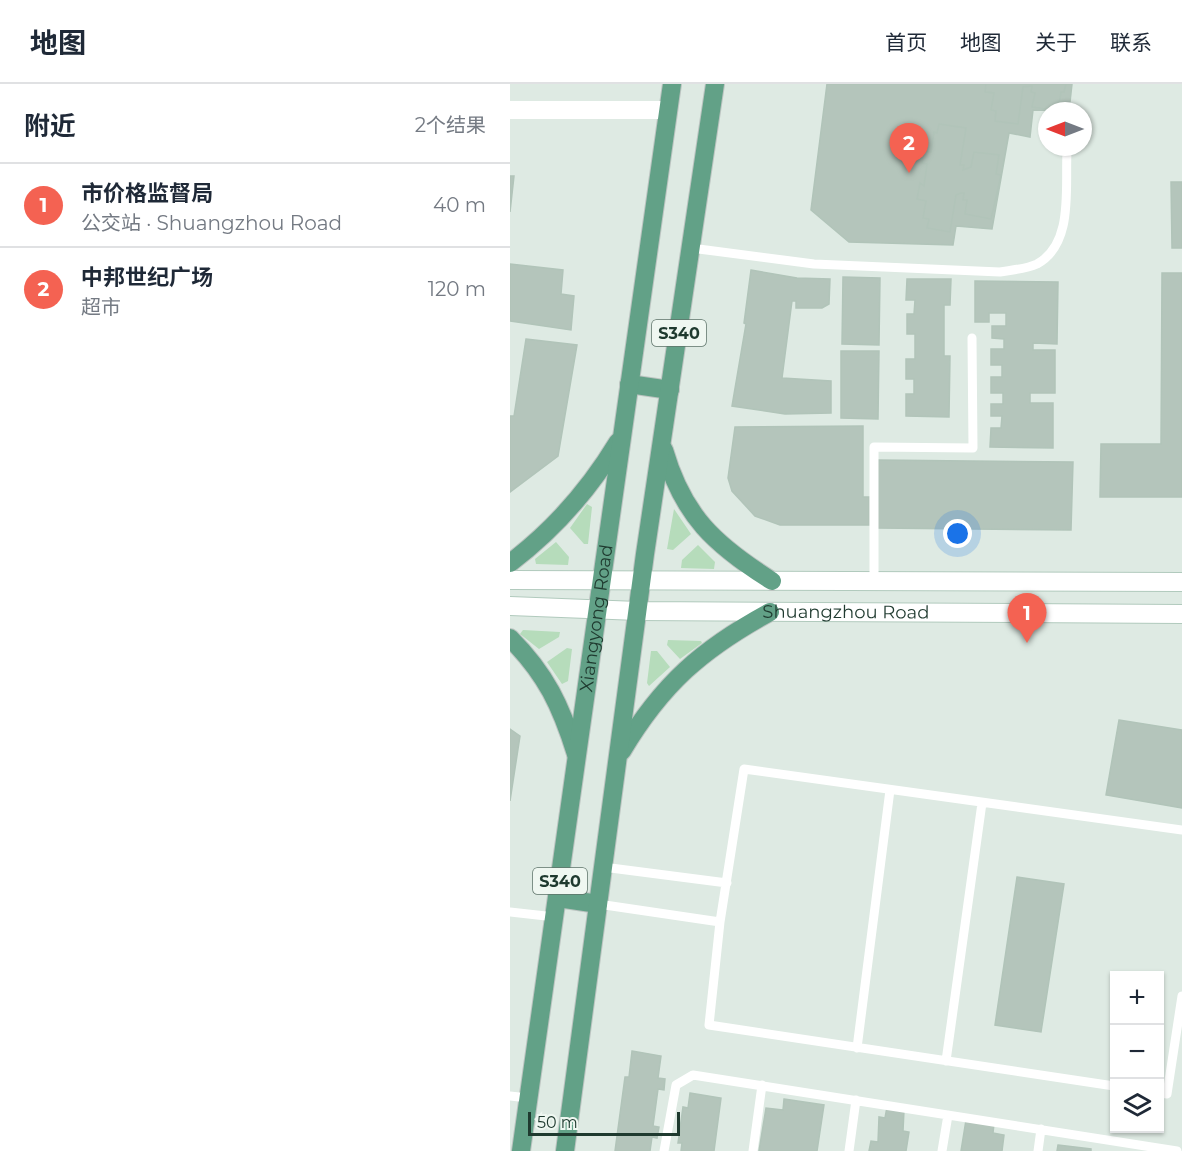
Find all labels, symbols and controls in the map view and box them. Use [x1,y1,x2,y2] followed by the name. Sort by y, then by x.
[30,26,86,60] text: 地图
[885,30,927,55] text: 首页
[960,30,1002,55] text: 地图
[1035,30,1077,55] text: 关于
[1110,30,1152,55] text: 联系
[1038,102,1092,156] north arrow
[24,110,76,142] text: 附近
[415,113,486,137] text: 2个结果
[890,124,928,173] pin: 2
[81,180,213,207] text: 市价格监督局
[40,193,47,217] text: 1
[433,193,486,217] text: 40 m
[81,211,342,235] text: 公交站 · Shuangzhou Road
[81,264,213,291] text: 中邦世纪广场
[38,277,49,301] text: 2
[428,277,486,301] text: 120 m
[81,295,121,319] text: 超市
[652,320,706,346] road number: S340
[943,519,972,548] your location
[575,543,618,694] street label: Xiangyong Road
[1008,594,1046,643] pin: 1
[762,601,930,624] street label: Shuangzhou Road
[533,868,587,894] road number: S340
[1110,971,1164,1133] map controls
[1110,971,1164,1025] button: +
[1110,1025,1164,1079] button: −
[1110,1079,1164,1133] button: layers
[528,1109,680,1136] scale bar
[537,1113,578,1132] text: 50 m

